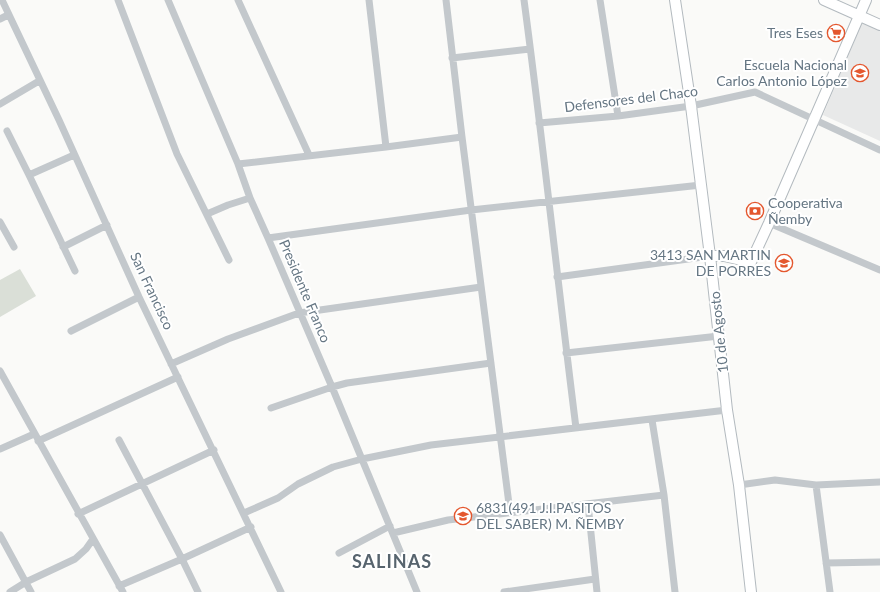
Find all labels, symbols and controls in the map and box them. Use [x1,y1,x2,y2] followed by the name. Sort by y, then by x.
[826,23,846,43] supermarket icon: Tres Eses
[767,24,823,41] place label: Tres Eses
[716,56,847,89] place label: Escuela Nacional Carlos Antonio López
[850,63,870,83] school or university icon: Escuela Nacional Carlos Antonio López
[563,82,699,115] street label: Defensores del Chaco
[768,194,843,227] place label: Cooperativa Ñemby
[745,201,765,221] bank icon: Cooperativa Ñemby
[276,237,335,345] street label: Presidente Franco
[650,246,771,279] place label: 3413 SAN MARTIN DE PORRES
[127,249,178,332] street label: San Francisco
[774,253,794,273] school or university icon: 3413 SAN MARTIN DE PORRES
[706,290,731,374] street label: 10 de Agosto
[476,499,625,532] place label: 6831(491 J.I.PASITOS DEL SABER) M. ÑEMBY
[453,506,473,526] school or university icon: 6831(491 J.I.PASITOS DEL SABER) M. ÑEMBY
[352,550,432,572] district label: SALINAS

